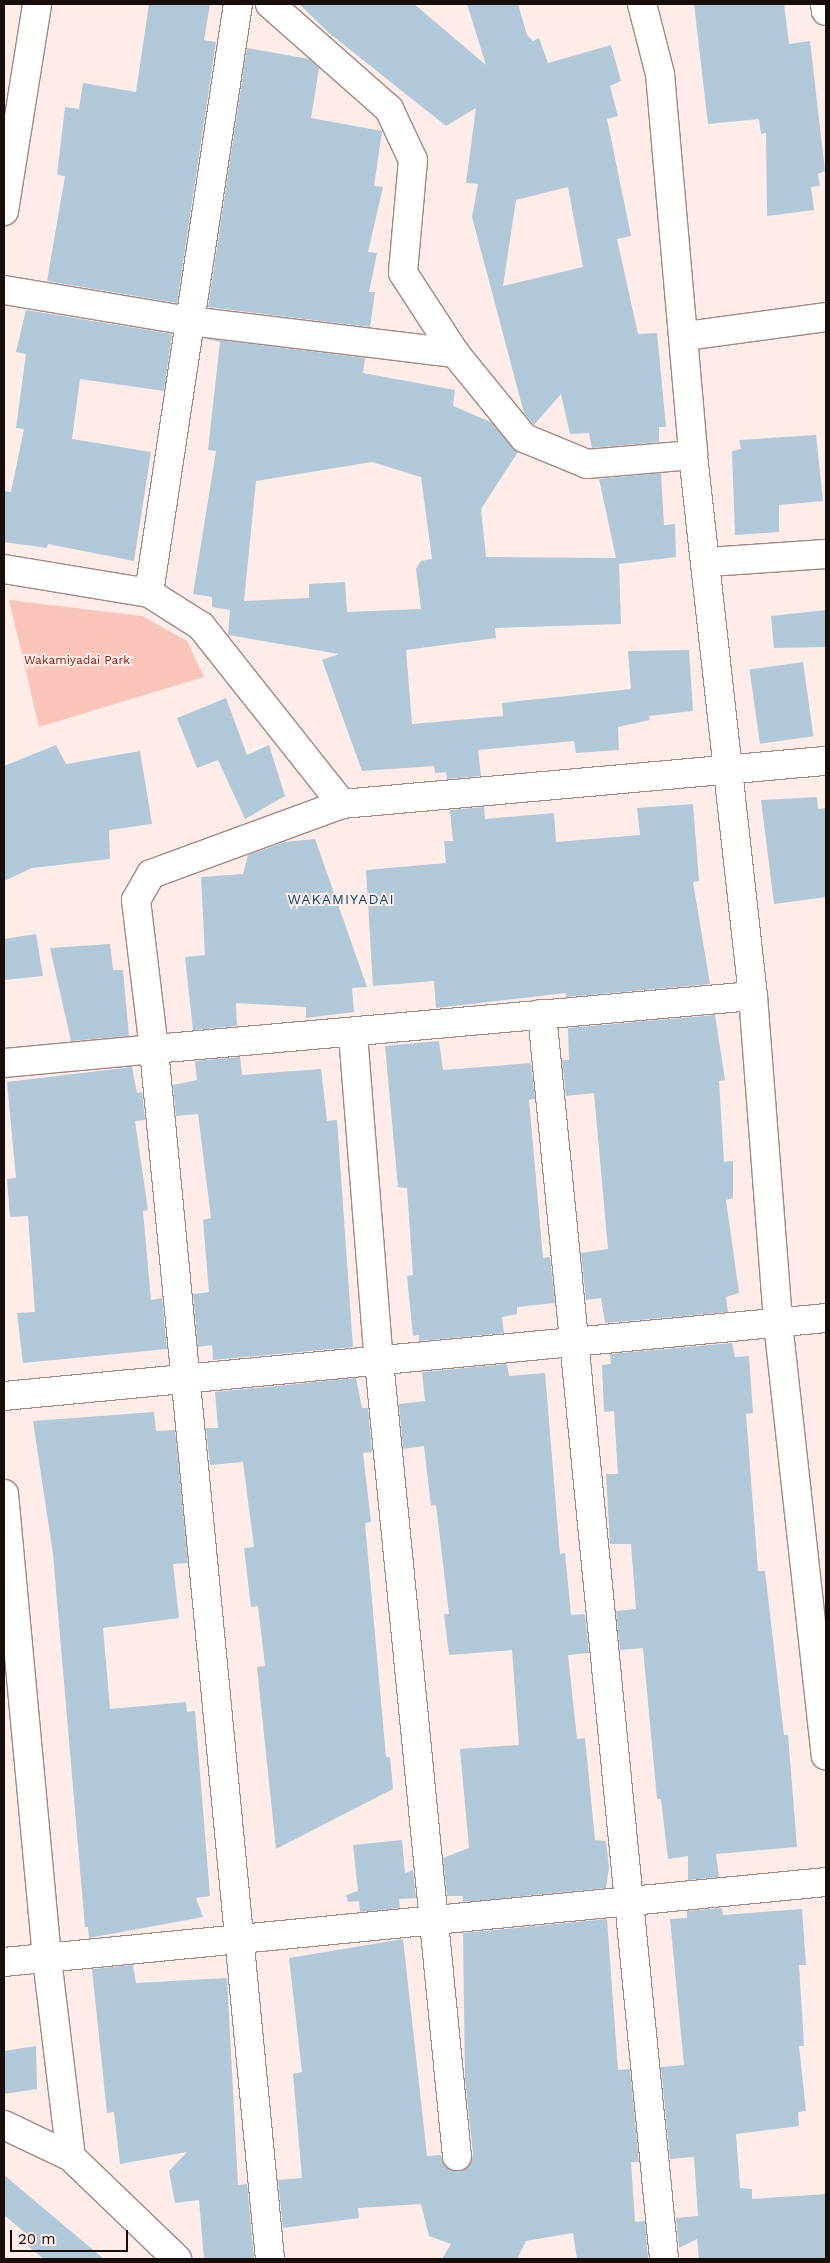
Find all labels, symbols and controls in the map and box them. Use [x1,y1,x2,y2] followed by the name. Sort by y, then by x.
[24,654,130,668] park label: Wakamiyadai Park
[286,891,396,907] district label: WAKAMIYADAI
[12,2220,130,2252] scale bar
[18,2230,56,2248] text: 20 m

